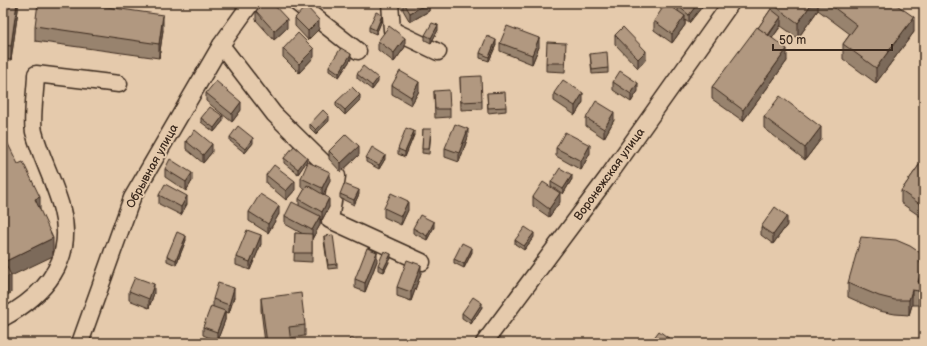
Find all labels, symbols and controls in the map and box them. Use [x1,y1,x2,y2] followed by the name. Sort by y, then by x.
[773,26,892,52] scale bar
[779,33,806,48] text: 50 m
[123,122,182,211] street label: Обрывная улица
[571,125,648,224] street label: Воронежская улица

